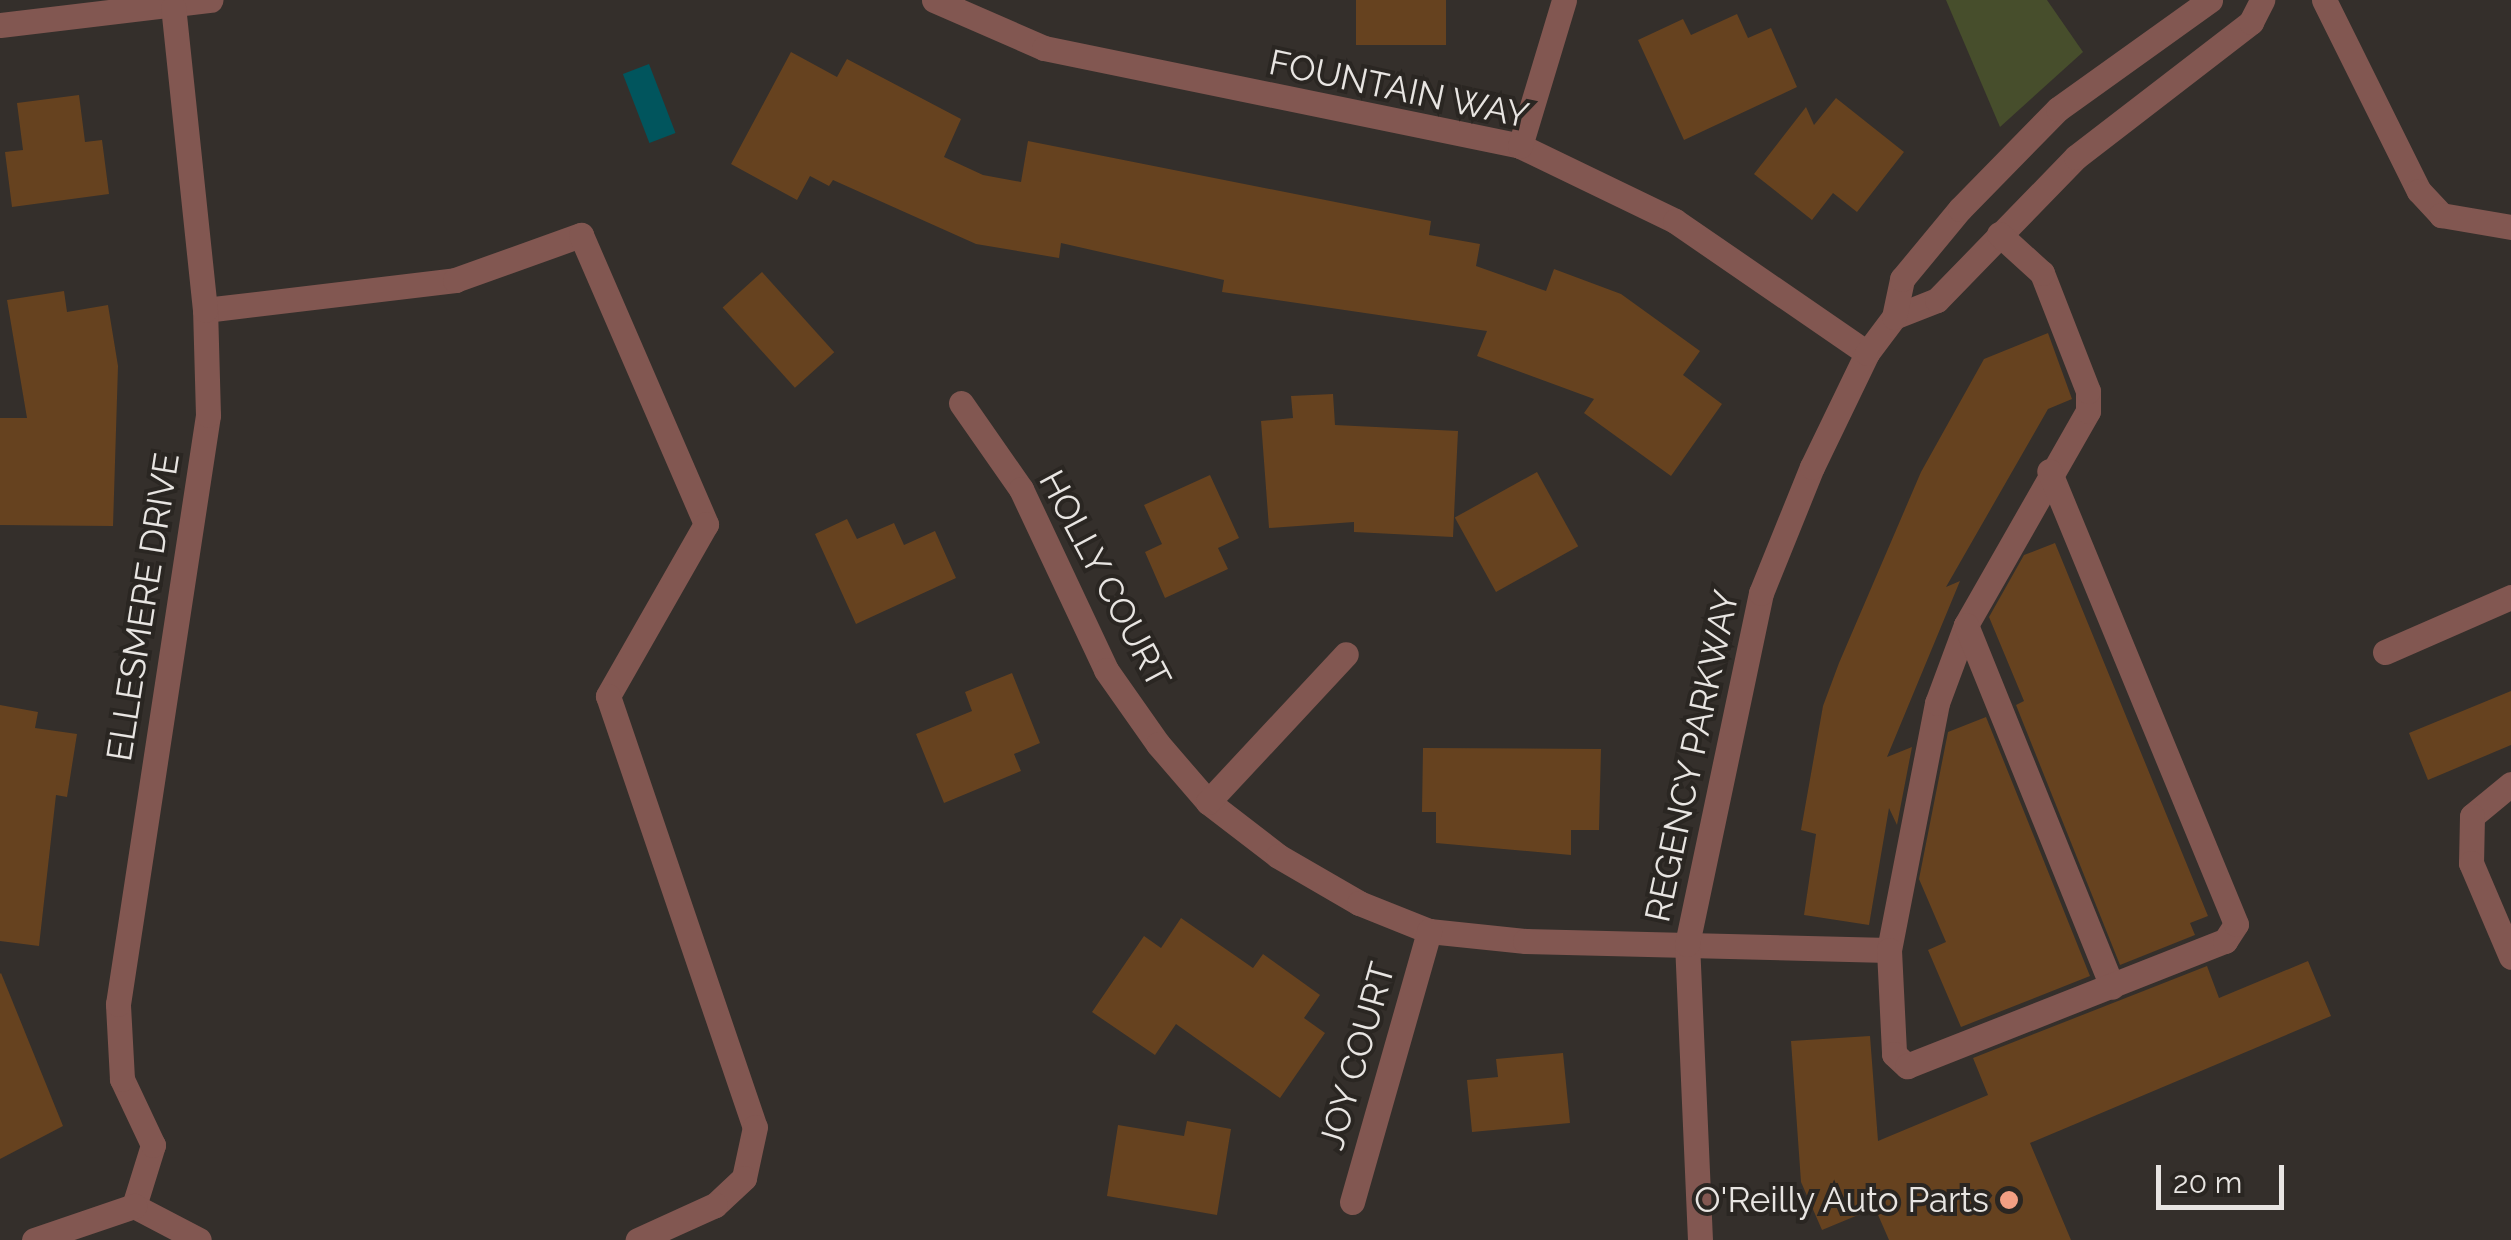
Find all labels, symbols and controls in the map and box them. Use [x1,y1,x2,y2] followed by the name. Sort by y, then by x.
[1265,41,1533,137] street label: FOUNTAIN WAY
[98,450,188,764] street label: ELLESMERE DRIVE
[1030,463,1180,695] street label: HOLLY COURT
[1636,586,1748,926] street label: REGENCY PARKWAY
[1310,957,1404,1155] street label: JOY COURT
[2161,1145,2288,1207] scale bar
[2173,1165,2242,1200] text: 20 m
[1692,1179,1989,1221] place label: O'Reilly Auto Parts
[1998,1189,2020,1211] marker: O'Reilly Auto Parts

